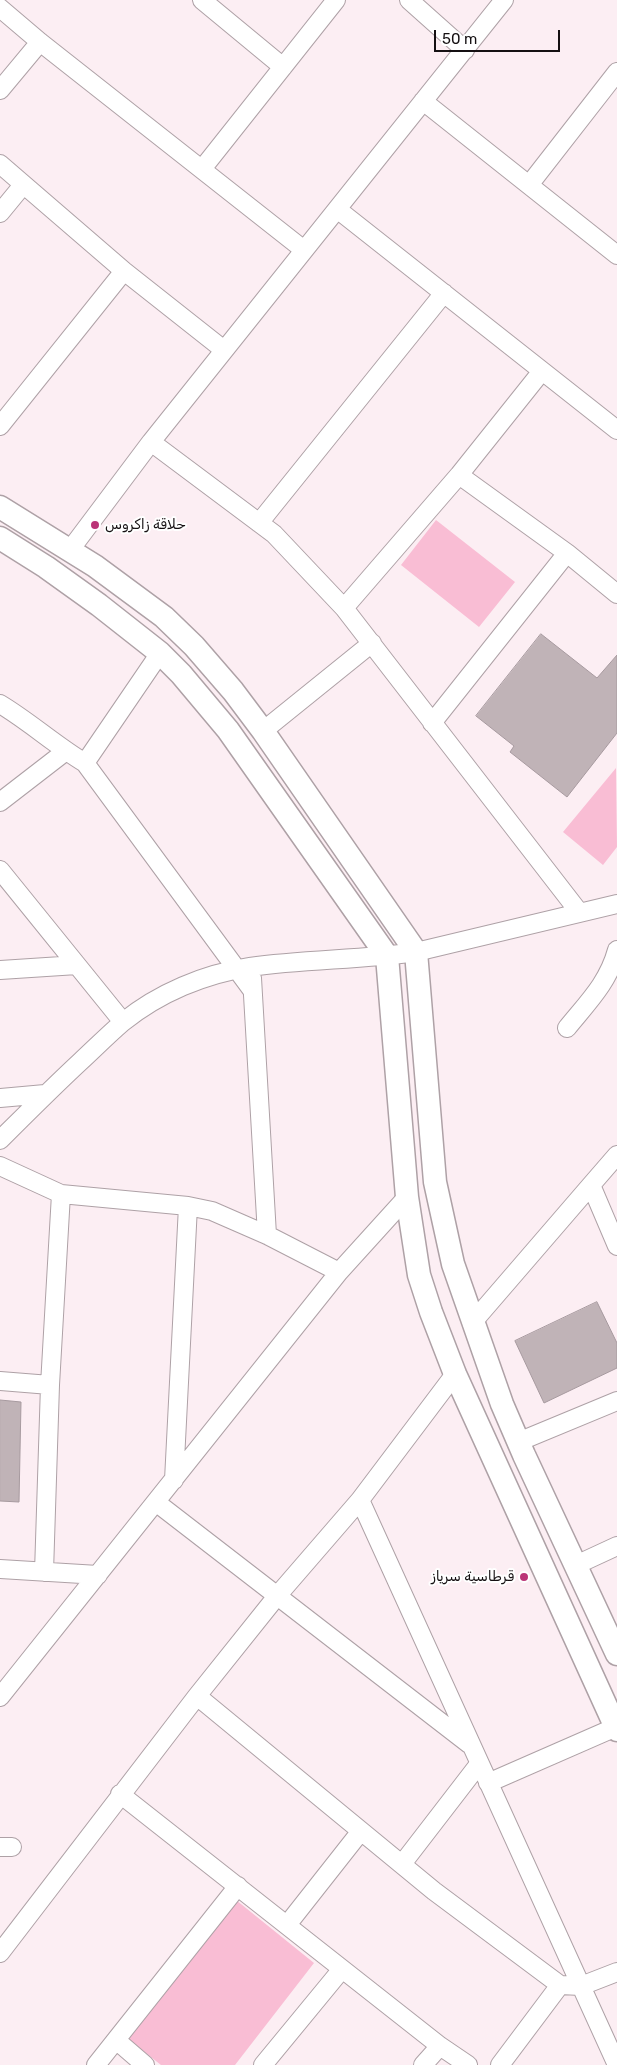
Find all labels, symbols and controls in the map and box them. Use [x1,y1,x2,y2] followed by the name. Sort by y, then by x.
[437,20,563,52] scale bar
[442,30,477,48] text: 50 m
[105,517,186,533] place label: حلاقة زاکروس
[89,519,101,531] marker: حلاقة زاکروس
[431,1569,514,1585] place label: قرطاسية سرياز
[518,1571,530,1583] marker: قرطاسية سرياز

